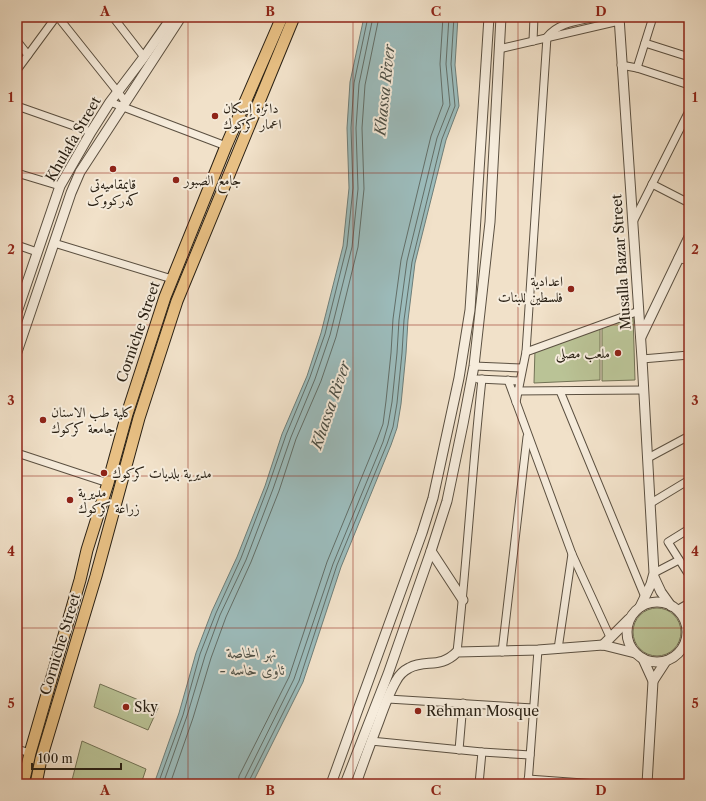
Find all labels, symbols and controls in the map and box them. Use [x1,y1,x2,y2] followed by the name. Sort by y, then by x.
[99,3,111,19] text: A
[265,3,275,19] text: B
[431,3,441,19] text: C
[595,3,607,19] text: D
[370,42,399,137] water label: Khassa River
[8,89,14,105] text: 1
[692,89,698,105] text: 1
[41,93,105,185] street label: Khulafa Street
[223,99,281,133] place label: دائرة إسكان اعمار كركوك
[210,111,220,121] marker: دائرة إسكان اعمار كركوك
[108,164,118,174] marker: قایمقامیەتی کەرکووک
[182,171,241,194] place label: جامع الصبور
[87,175,139,209] place label: قایمقامیەتی کەرکووک
[171,175,181,185] marker: جامع الصبور
[607,193,635,331] street label: Musalla Bazar Street
[7,241,15,257] text: 2
[691,241,699,257] text: 2
[498,272,563,306] place label: اعدادية فلسطين للبنات
[112,279,164,385] street label: Corniche Street
[566,284,576,294] marker: اعدادية فلسطين للبنات
[556,344,610,363] place label: ملعب مصلى
[613,348,623,358] marker: ملعب مصلى
[306,357,355,452] water label: Khassa River
[7,392,15,408] text: 3
[691,392,699,408] text: 3
[51,403,133,437] place label: كلية طب الاسنان جامعة كركوك
[38,415,48,425] marker: كلية طب الاسنان جامعة كركوك
[112,464,212,482] place label: مديرية بلديات كركوك
[99,468,109,478] marker: مديرية بلديات كركوك
[78,483,140,517] place label: مديرية زراعة كركوك
[65,495,75,505] marker: مديرية زراعة كركوك
[7,543,15,559] text: 4
[691,543,699,559] text: 4
[36,591,84,697] street label: Corniche Street
[219,643,285,679] water label: نهر الخاصة - ئاوی خاسە
[7,695,15,711] text: 5
[691,695,699,711] text: 5
[134,698,158,716] place label: Sky
[121,702,131,712] marker: Sky
[426,702,539,720] place label: Rehman Mosque
[413,706,423,716] marker: Rehman Mosque
[32,745,121,771] scale bar
[38,751,73,766] text: 100 m
[99,782,111,798] text: A
[265,782,275,798] text: B
[431,782,441,798] text: C
[595,782,607,798] text: D

